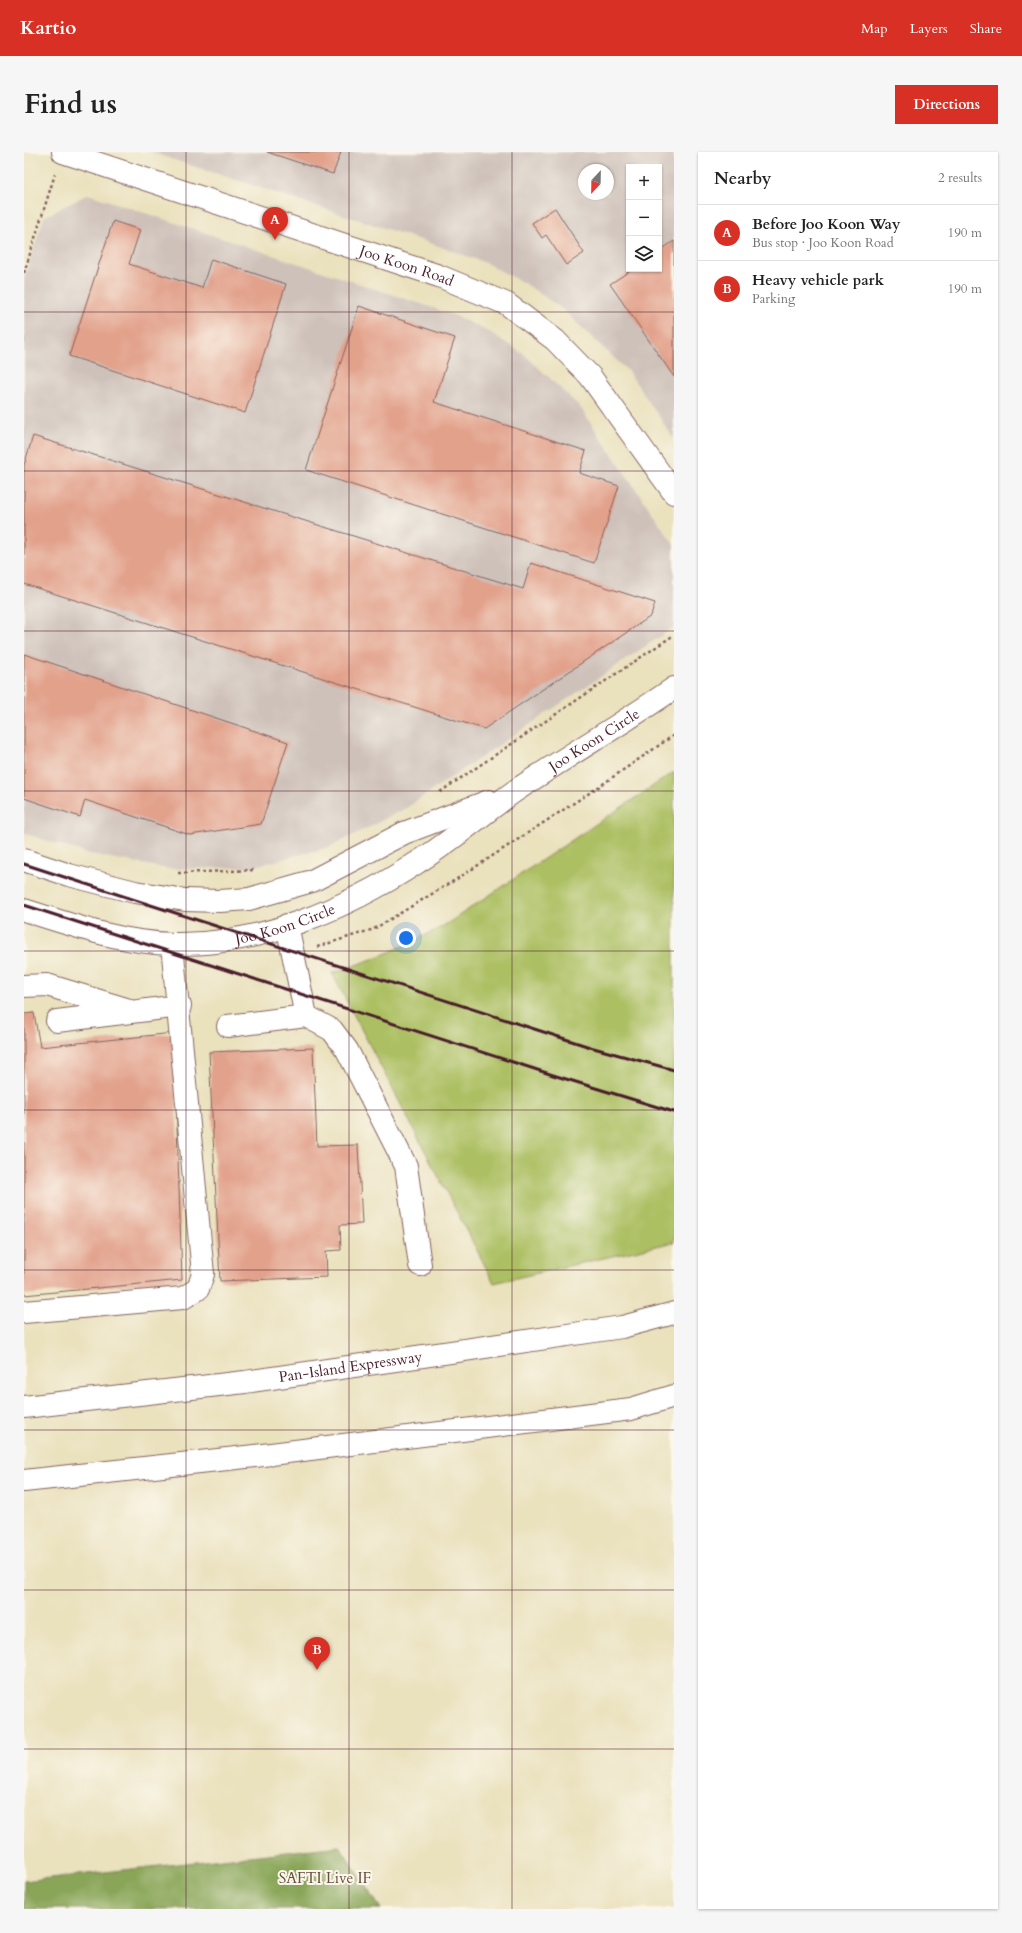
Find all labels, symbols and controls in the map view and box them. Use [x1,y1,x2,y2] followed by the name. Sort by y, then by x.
[20,15,76,41] text: Kartio
[861,19,888,38] text: Map
[910,19,948,38] text: Layers
[970,19,1002,38] text: Share
[24,85,117,123] text: Find us
[895,85,998,124] button: Directions
[578,164,614,200] north arrow
[626,164,662,272] map controls
[626,164,662,200] button: +
[714,167,771,190] text: Nearby
[938,169,982,187] text: 2 results
[626,200,662,236] button: −
[262,207,288,240] pin: A
[752,214,901,234] text: Before Joo Koon Way
[722,224,732,242] text: A
[948,224,982,242] text: 190 m
[752,234,894,252] text: Bus stop · Joo Koon Road
[626,236,662,272] button: layers
[355,240,457,291] street label: Joo Koon Road
[752,270,884,290] text: Heavy vehicle park
[722,280,732,298] text: B
[948,280,982,298] text: 190 m
[752,290,795,308] text: Parking
[543,704,644,777] street label: Joo Koon Circle
[232,899,338,949] street label: Joo Koon Circle
[396,928,416,948] your location
[277,1346,424,1387] street label: Pan-Island Expressway
[304,1637,330,1670] pin: B
[279,1868,371,1888] park label: SAFTI Live IF

